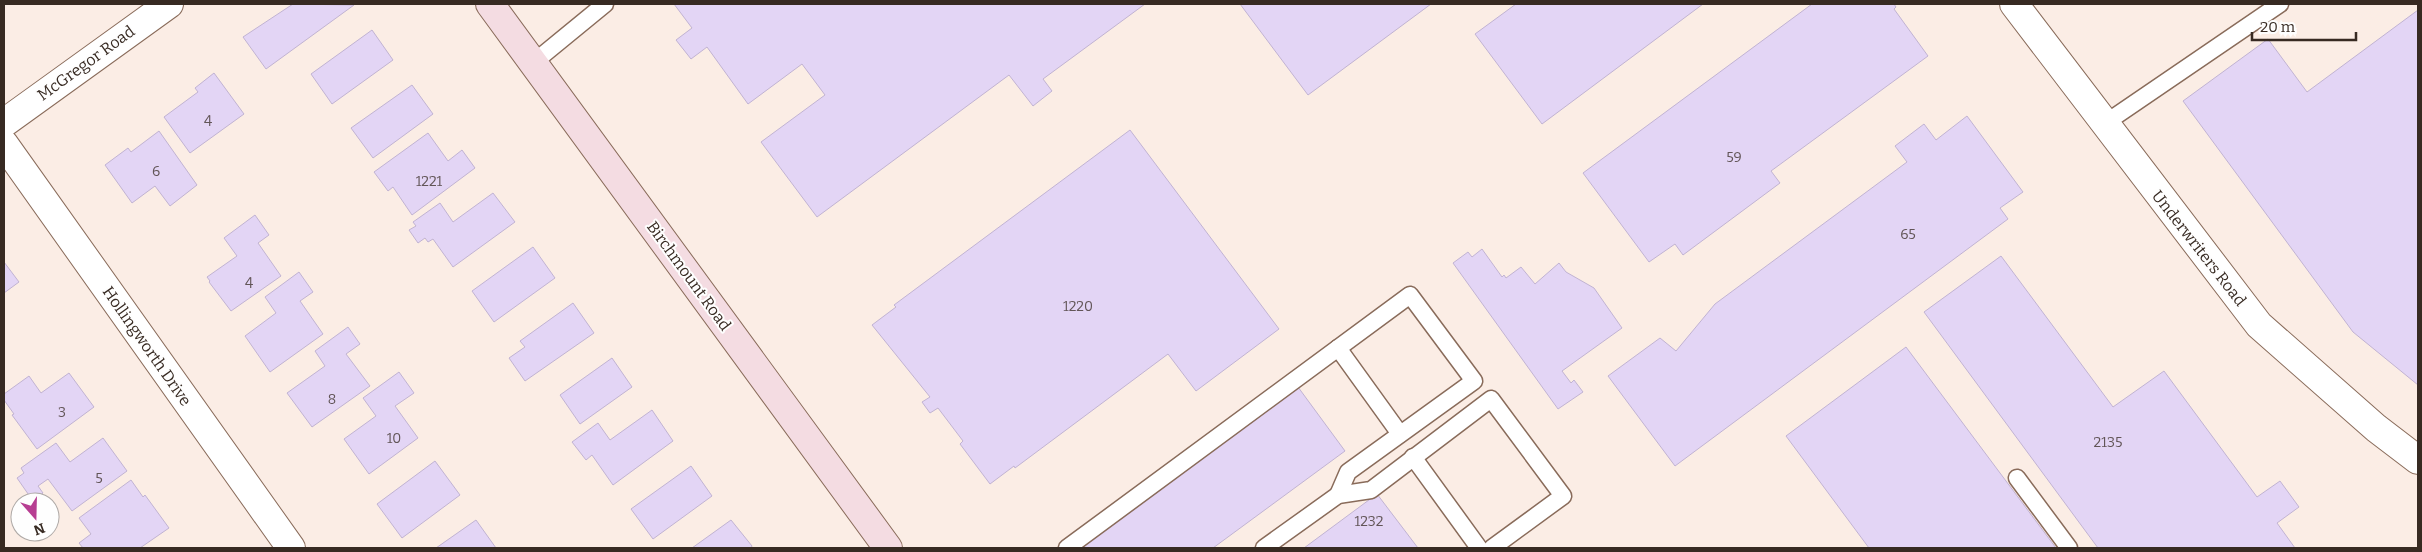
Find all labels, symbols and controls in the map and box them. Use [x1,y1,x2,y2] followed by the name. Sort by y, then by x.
[2252,10,2356,42] scale bar
[2260,18,2296,36] text: 20 m
[34,21,139,105] street label: McGregor Road
[204,113,212,130] house number: 4
[1726,149,1742,166] house number: 59
[152,163,160,180] house number: 6
[416,173,443,190] house number: 1221
[2148,186,2250,310] street label: Underwriters Road
[643,218,735,335] street label: Birchmount Road
[1900,226,1916,243] house number: 65
[245,275,253,292] house number: 4
[99,283,195,409] street label: Hollingworth Drive
[1063,298,1093,315] house number: 1220
[328,391,336,408] house number: 8
[58,404,66,421] house number: 3
[387,430,401,447] house number: 10
[2094,434,2122,451] house number: 2135
[95,470,103,487] house number: 5
[10,492,60,542] north arrow
[1355,513,1383,530] house number: 1232
[31,519,47,539] text: N

